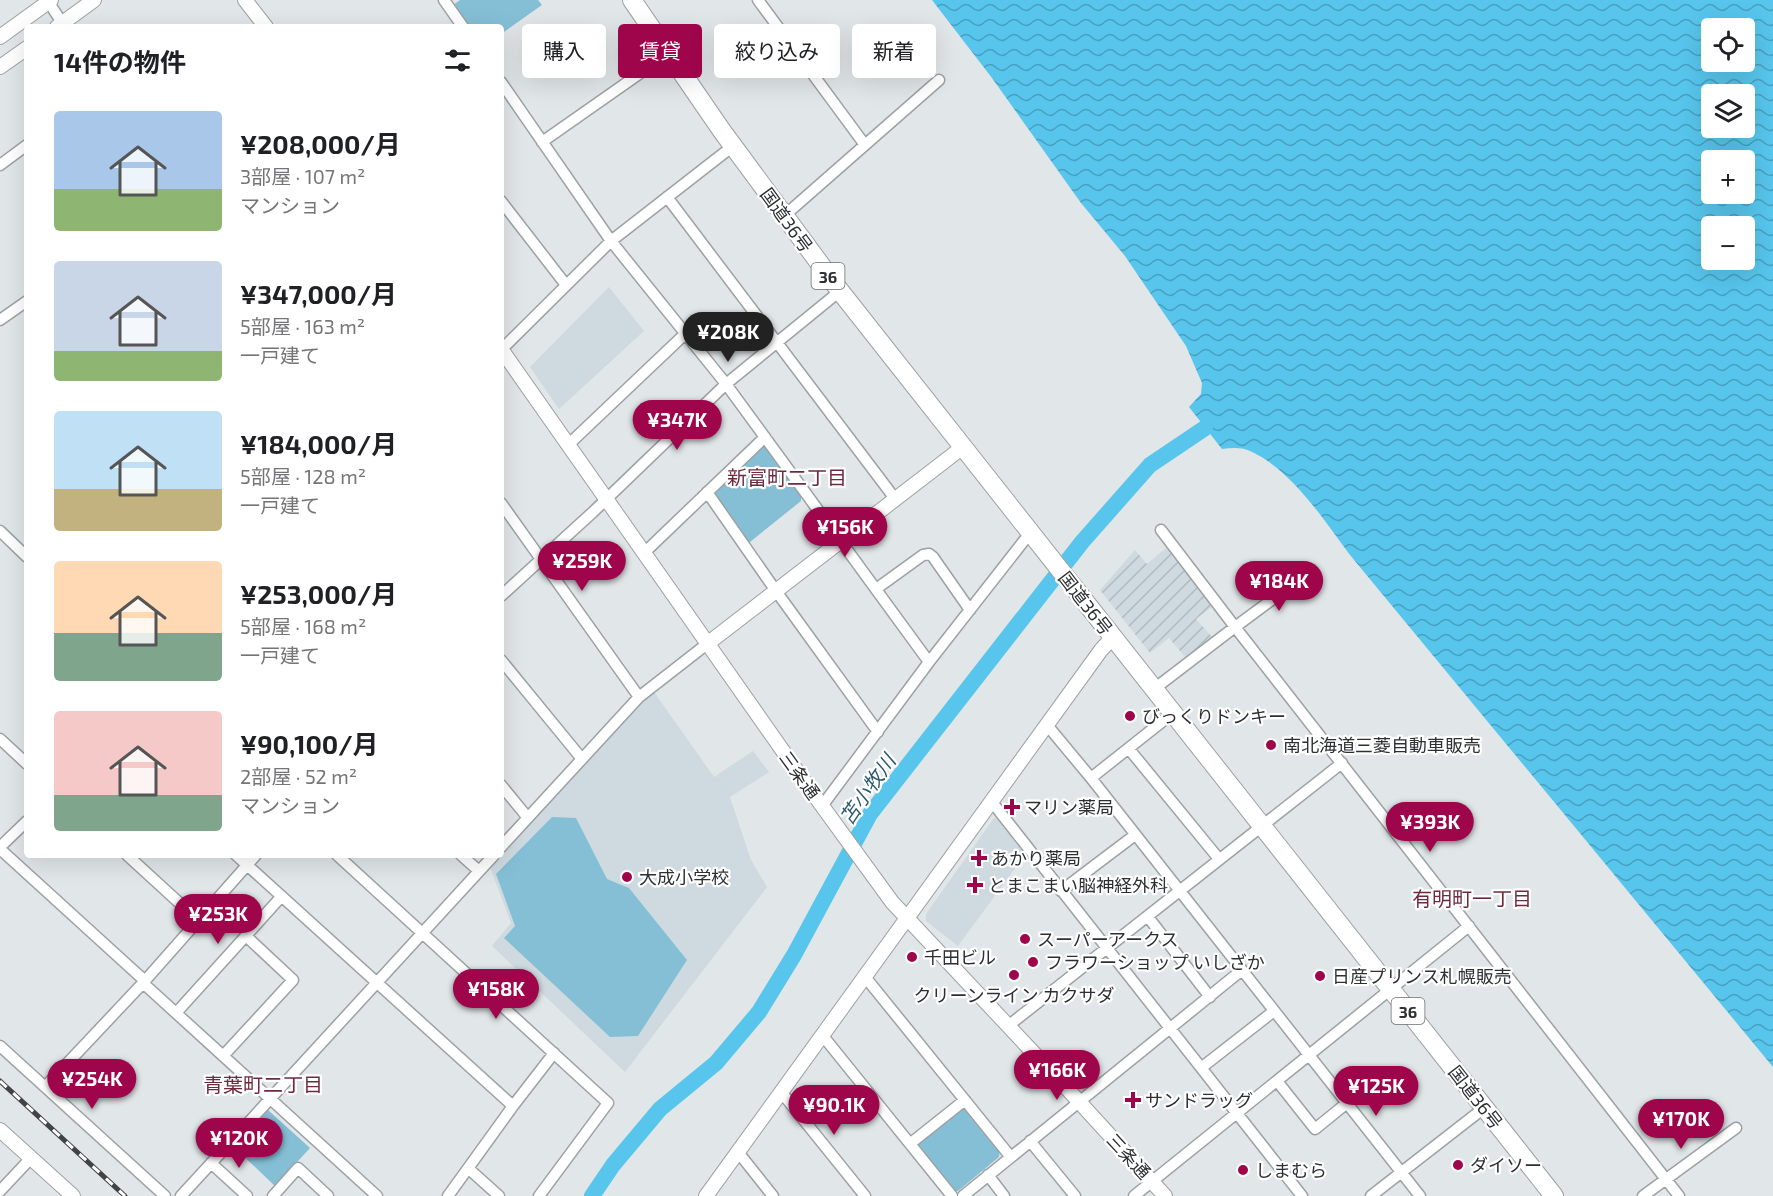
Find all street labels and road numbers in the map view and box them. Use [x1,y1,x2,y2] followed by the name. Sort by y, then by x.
[756,183,818,257] street label: 国道36号
[812,263,844,289] road number: 36
[1054,567,1118,639] street label: 国道36号
[775,747,825,803] street label: 三条通
[1392,998,1424,1024] road number: 36
[1444,1061,1508,1133] street label: 国道36号
[1103,1129,1155,1183] street label: 三条通

